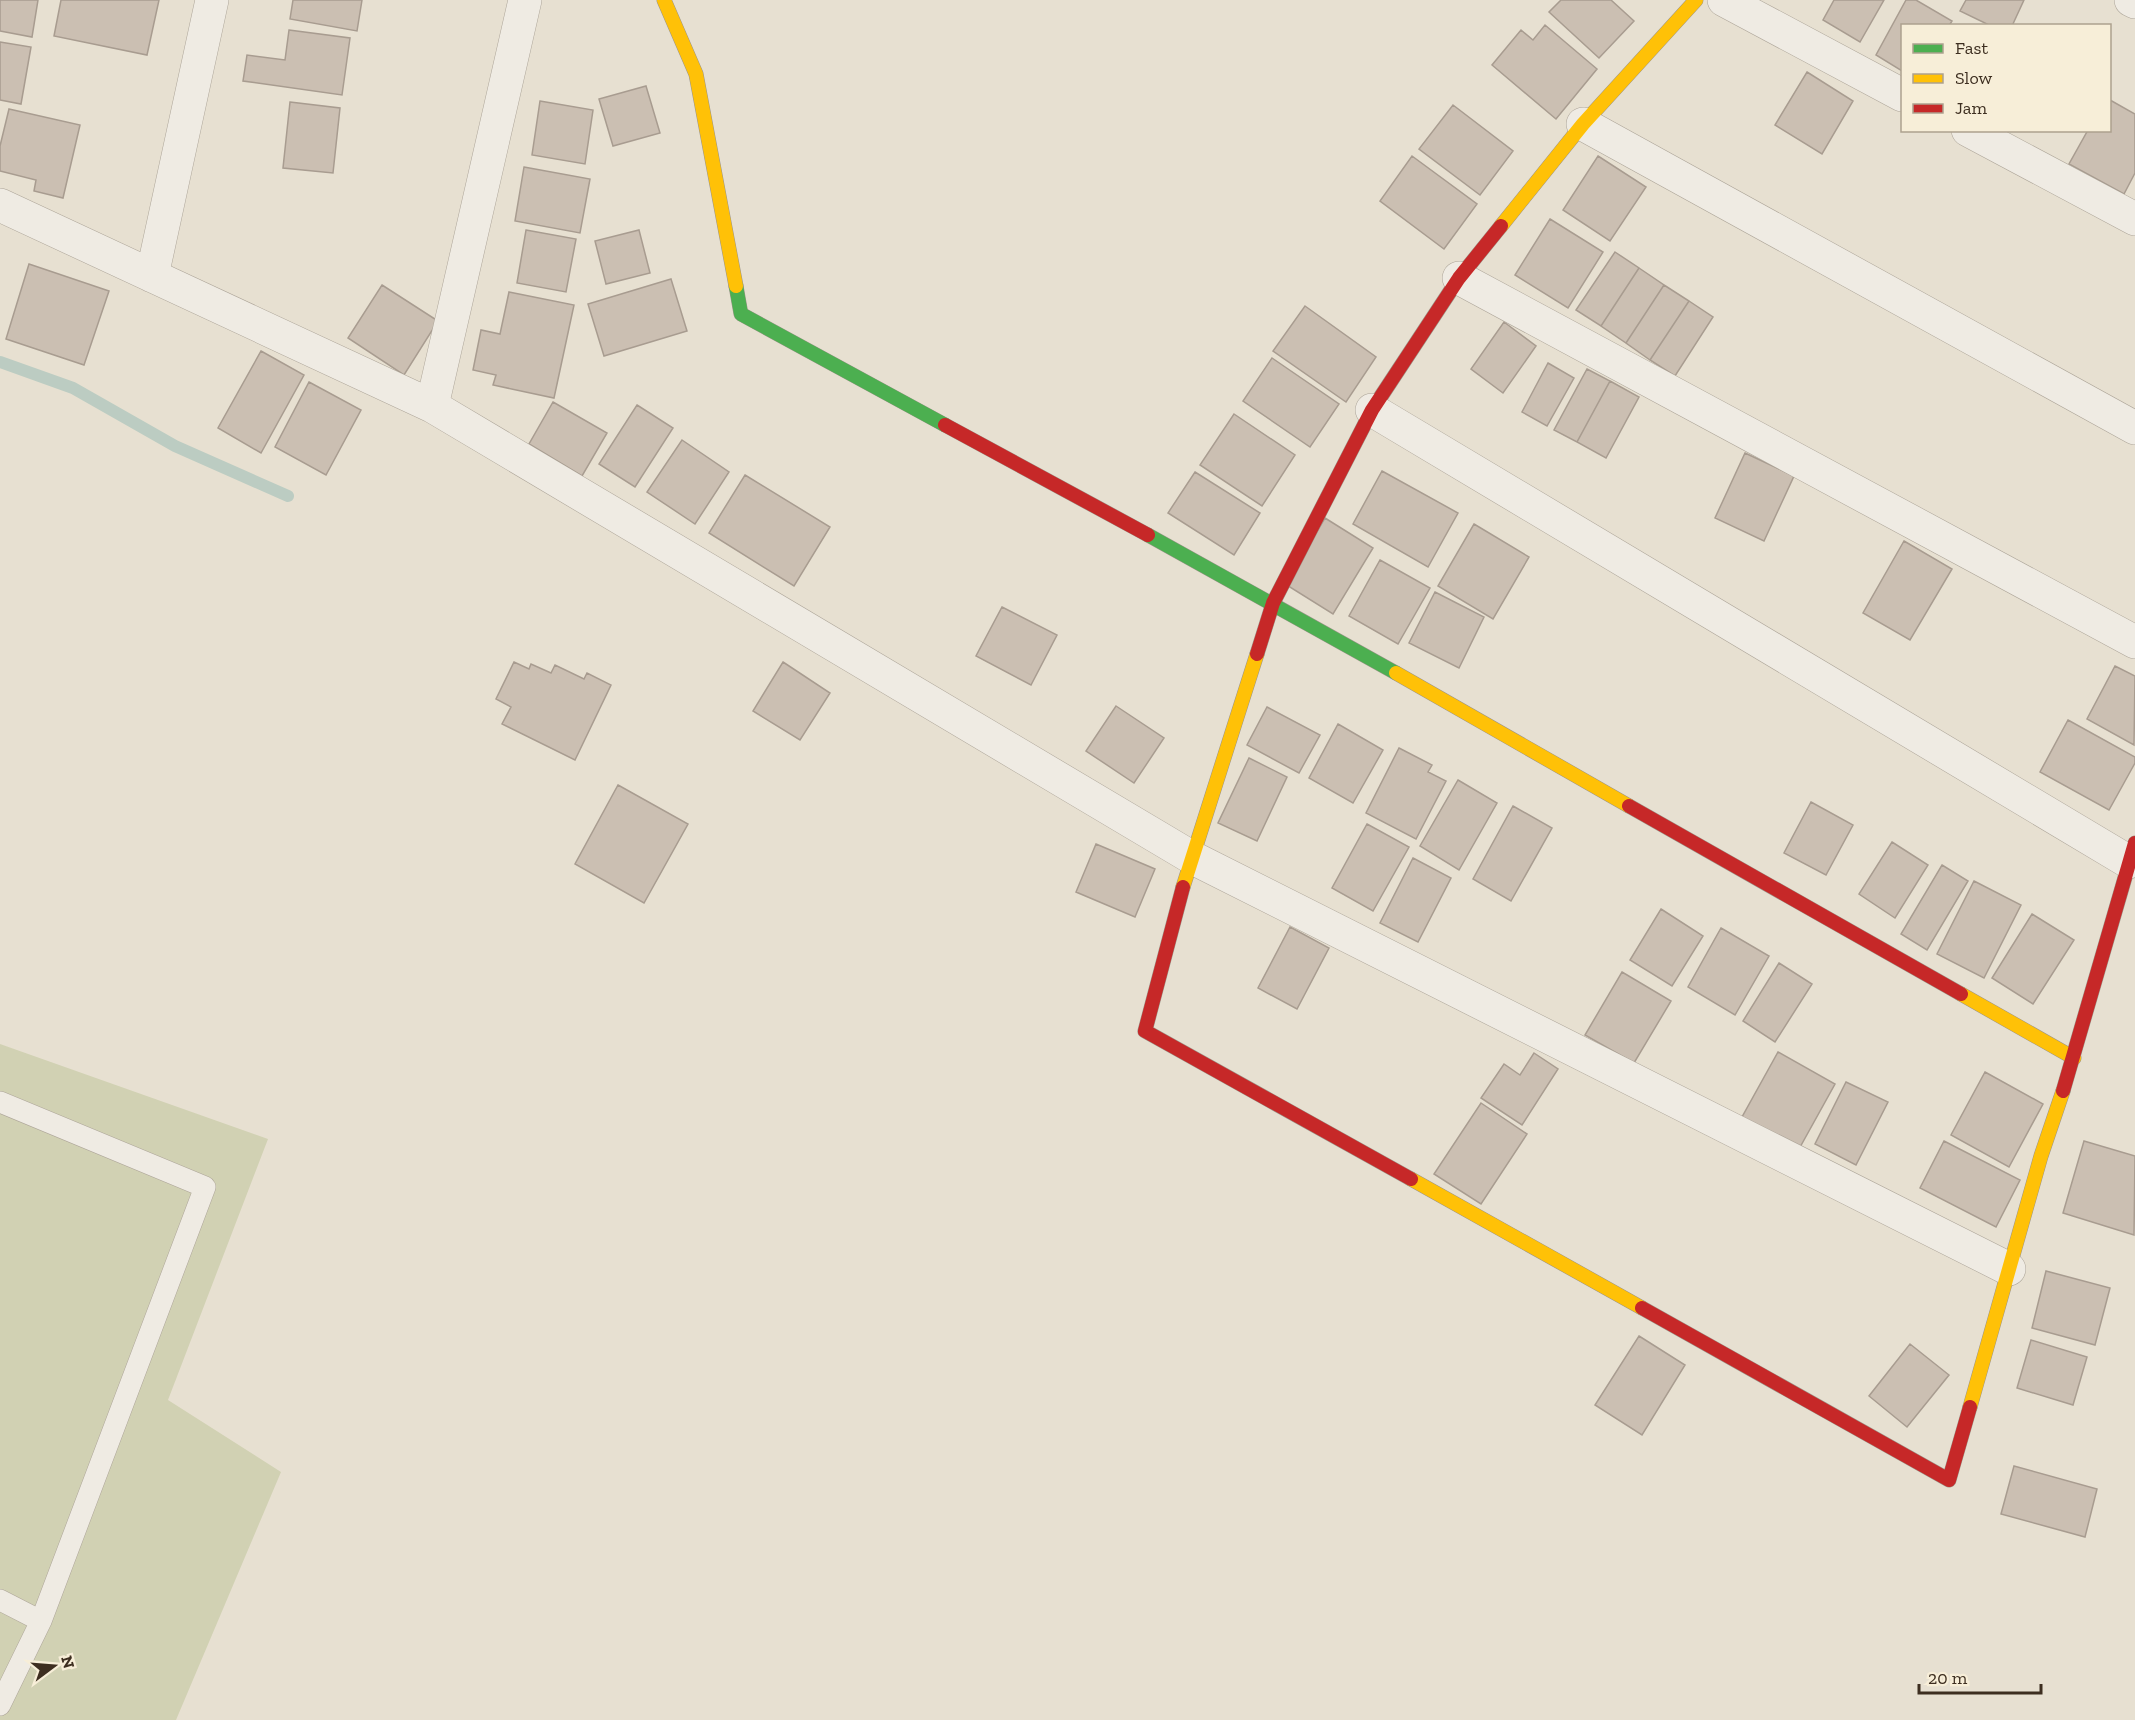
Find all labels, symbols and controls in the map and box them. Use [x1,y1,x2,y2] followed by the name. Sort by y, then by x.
[1901,24,2111,132] legend
[1955,37,1988,59] text: Fast
[1955,67,1992,89] text: Slow
[1955,97,1987,119] text: Jam
[24,1636,84,1696] north arrow
[57,1654,79,1670] text: N
[1919,1657,2040,1695] scale bar
[1928,1667,1968,1689] text: 20 m

